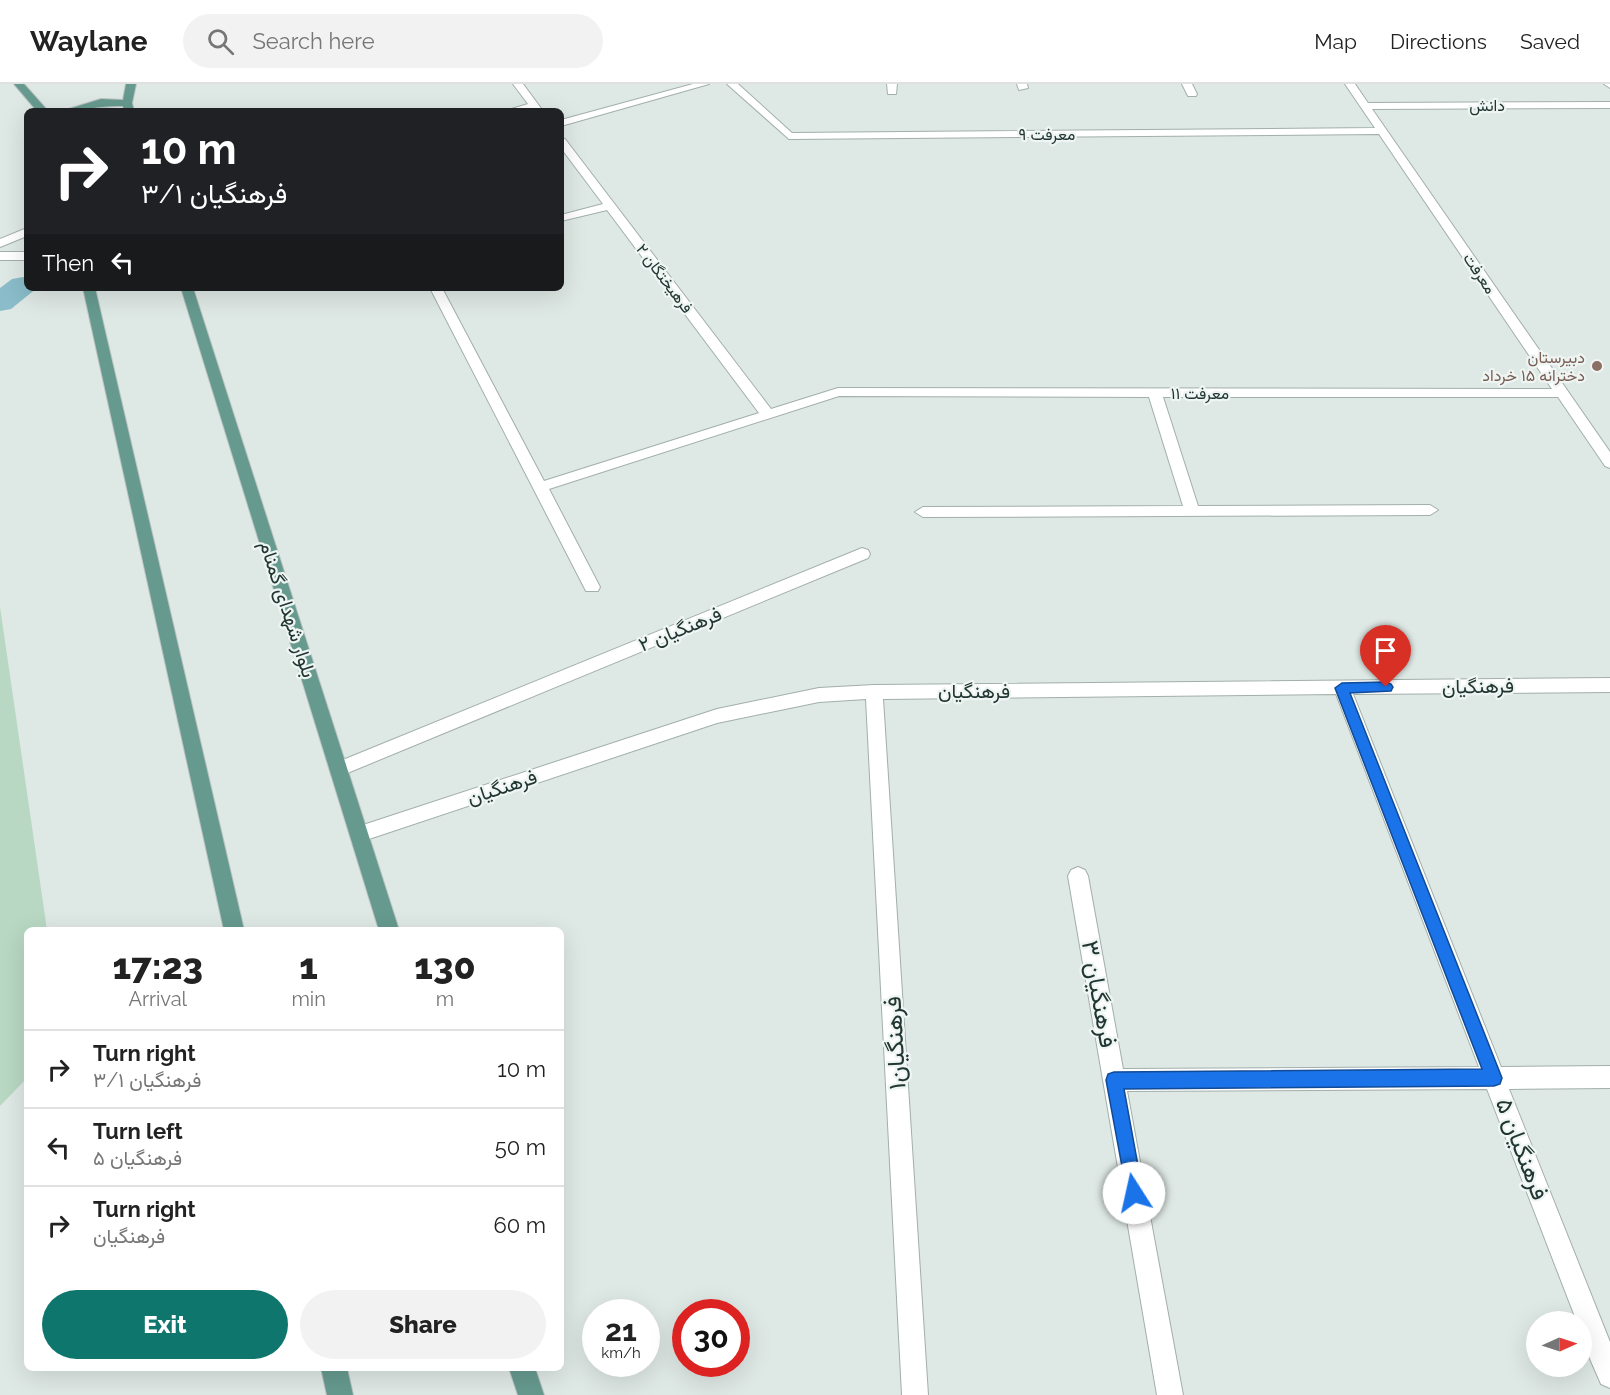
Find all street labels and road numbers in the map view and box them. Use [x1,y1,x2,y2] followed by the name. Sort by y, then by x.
[1469,96,1505,116] street label: دانش
[1019,125,1075,145] street label: معرفت ۹
[632,240,697,317] street label: فرهیختگان ۲
[1458,249,1500,298] street label: معرفت
[1171,384,1229,404] street label: معرفت ۱۱
[254,538,321,681] street label: بلوار شهدای گمنام
[635,601,726,657] street label: فرهنگیان ۲
[1442,673,1514,700] street label: فرهنگیان
[938,679,1010,704] street label: فرهنگیان
[464,764,540,811] street label: فرهنگیان
[1075,938,1123,1050] street label: فرهنگیان ۳
[878,995,912,1091] street label: فرهنگیان۱
[1489,1094,1555,1204] street label: فرهنگیان ۵

